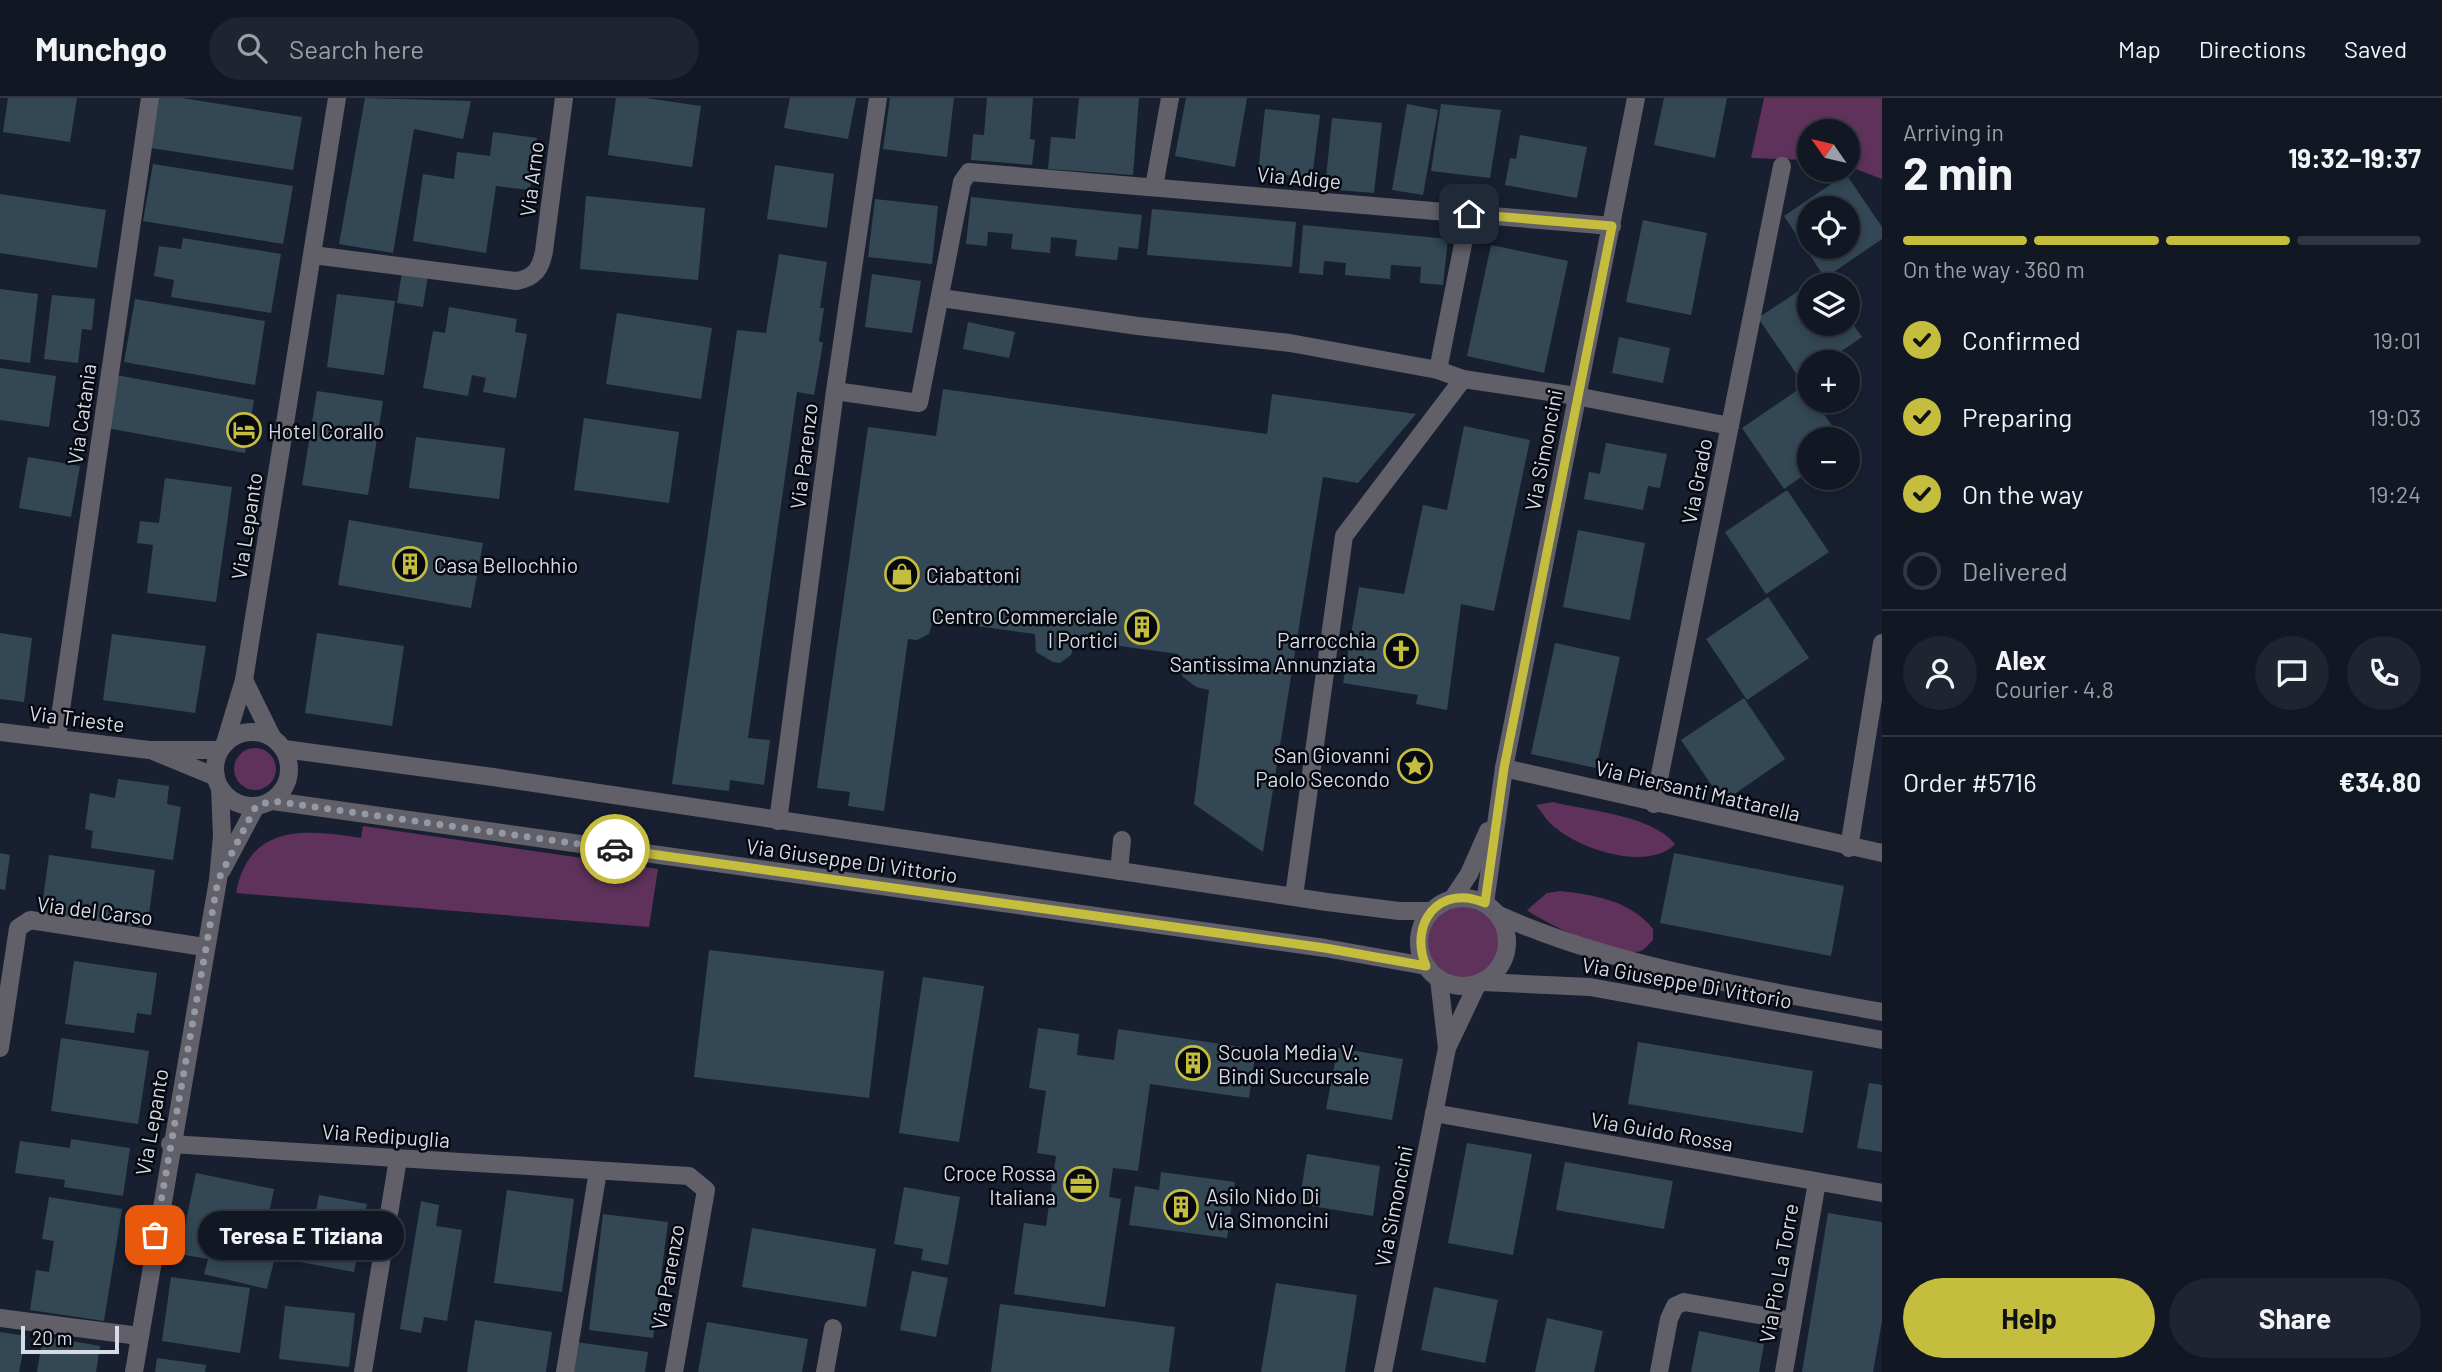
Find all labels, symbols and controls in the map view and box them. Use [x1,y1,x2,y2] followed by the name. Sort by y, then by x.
[209,17,699,80] search box
[35,28,167,68] text: Munchgo
[233,29,271,67] icon: search
[289,33,424,64] text: Search here
[2118,34,2161,63] text: Map
[2199,34,2306,63] text: Directions
[2344,34,2407,63] text: Saved
[1903,118,2004,146] text: Arriving in
[1797,119,1860,182] north arrow
[1797,119,1860,490] map controls
[514,140,548,218] street label: Via Arno
[2288,142,2421,173] text: 19:32–19:37
[1903,144,2013,199] text: 2 min
[1256,161,1342,193] street label: Via Adige
[1439,184,1499,244] pin
[1450,195,1488,233] icon: home
[1797,196,1860,259] button: locate
[1903,255,2085,283] text: On the way · 360 m
[1797,273,1860,336] button: layers
[1903,321,1941,359] icon: check
[1962,324,2081,355] text: Confirmed
[2373,326,2421,354] text: 19:01
[1797,350,1860,413] button: +
[62,362,100,466] street label: Via Catania
[1519,387,1567,513] street label: Via Simoncini
[1903,398,1941,436] icon: check
[1962,401,2072,432] text: Preparing
[784,402,822,510] street label: Via Parenzo
[2368,403,2421,431] text: 19:03
[225,411,263,449] hotel icon: Hotel Corallo
[268,418,384,443] place label: Hotel Corallo
[1797,427,1860,490] button: −
[1675,436,1717,526] street label: Via Grado
[225,471,267,581] street label: Via Lepanto
[1903,475,1941,513] icon: check
[1962,478,2083,509] text: On the way
[2368,480,2421,508] text: 19:24
[391,545,429,583] building icon: Casa Bellochhio
[434,552,578,577] place label: Casa Bellochhio
[883,555,921,593] shop icon: Ciabattoni
[1962,555,2068,586] text: Delivered
[926,562,1020,587] place label: Ciabattoni
[931,603,1118,652] place label: Centro Commerciale I Portici
[1123,608,1161,646] building icon: Centro Commerciale I Portici
[1170,627,1376,676] place label: Parrocchia Santissima Annunziata
[1382,632,1420,670] church icon: Parrocchia Santissima Annunziata
[1903,636,1977,710] button: person
[2255,636,2329,710] button: chat
[2347,636,2421,710] button: phone
[1995,644,2046,675] text: Alex
[1995,675,2114,703] text: Courier · 4.8
[28,700,126,736] street label: Via Trieste
[1255,742,1390,791] place label: San Giovanni Paolo Secondo
[1396,747,1434,785] place icon: San Giovanni Paolo Secondo
[1593,754,1803,826] street label: Via Piersanti Mattarella
[1903,766,2037,797] text: Order #5716
[2339,766,2421,797] text: €34.80
[580,814,650,884] courier
[596,830,634,868] icon: car
[745,833,959,887] street label: Via Giuseppe Di Vittorio
[36,890,154,930] street label: Via del Carso
[1580,951,1794,1013] street label: Via Giuseppe Di Vittorio
[1218,1039,1370,1088] place label: Scuola Media V. Bindi Succursale
[1174,1044,1212,1082] building icon: Scuola Media V. Bindi Succursale
[129,1067,173,1177] street label: Via Lepanto
[1589,1106,1735,1156] street label: Via Guido Rossa
[321,1118,451,1152] street label: Via Redipuglia
[1369,1143,1417,1269] street label: Via Simoncini
[943,1160,1056,1209] place label: Croce Rossa Italiana
[1062,1165,1100,1203] office icon: Croce Rossa Italiana
[1206,1183,1329,1232] place label: Asilo Nido Di Via Simoncini
[1162,1188,1200,1226] building icon: Asilo Nido Di Via Simoncini
[1753,1201,1803,1345] street label: Via Pio La Torre
[125,1205,185,1265] pin
[197,1210,404,1260] callout: Teresa E Tiziana
[136,1216,174,1254] icon: bag
[219,1221,383,1249] text: Teresa E Tiziana
[645,1222,689,1332] street label: Via Parenzo
[1903,1278,2155,1358] button: Help
[2169,1278,2421,1358] button: Share
[21,1323,119,1355] scale bar
[32,1326,72,1349] text: 20 m

